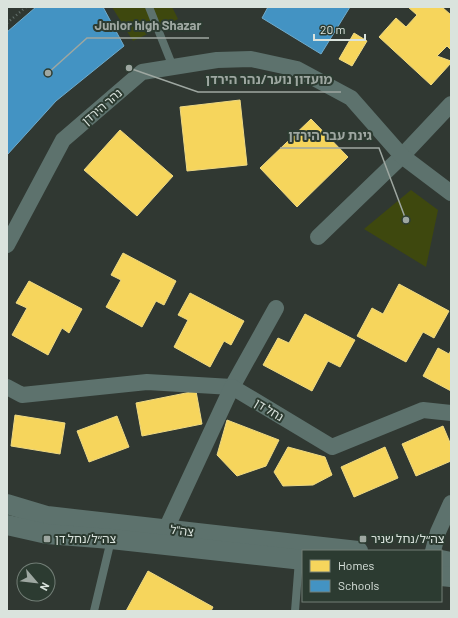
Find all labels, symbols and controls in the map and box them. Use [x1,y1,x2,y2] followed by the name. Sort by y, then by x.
[87,13,209,38] callout: Junior high Shazar
[314,16,365,42] scale bar
[95,17,201,33] text: Junior high Shazar
[320,22,346,36] text: 20 m
[198,67,341,92] callout: מועדון נוער/נהר הירדן
[206,71,332,87] text: מועדון נוער/נהר הירדן
[79,85,124,127] street label: נהר הירדן
[280,123,379,148] callout: גינת עבר הירדן
[288,127,372,143] text: גינת עבר הירדן
[252,395,287,423] street label: נחל דן
[170,522,195,538] street label: צה"ל
[55,531,117,545] place label: צה״ל/נחל דן
[371,531,445,545] place label: צה״ל/נחל שניר
[42,534,52,544] marker: צה״ל/נחל דן
[358,534,368,544] marker: צה״ל/נחל שניר
[302,550,442,602] legend
[338,558,375,572] text: Homes
[16,562,56,602] north arrow
[338,578,379,592] text: Schools
[38,581,53,593] text: N

